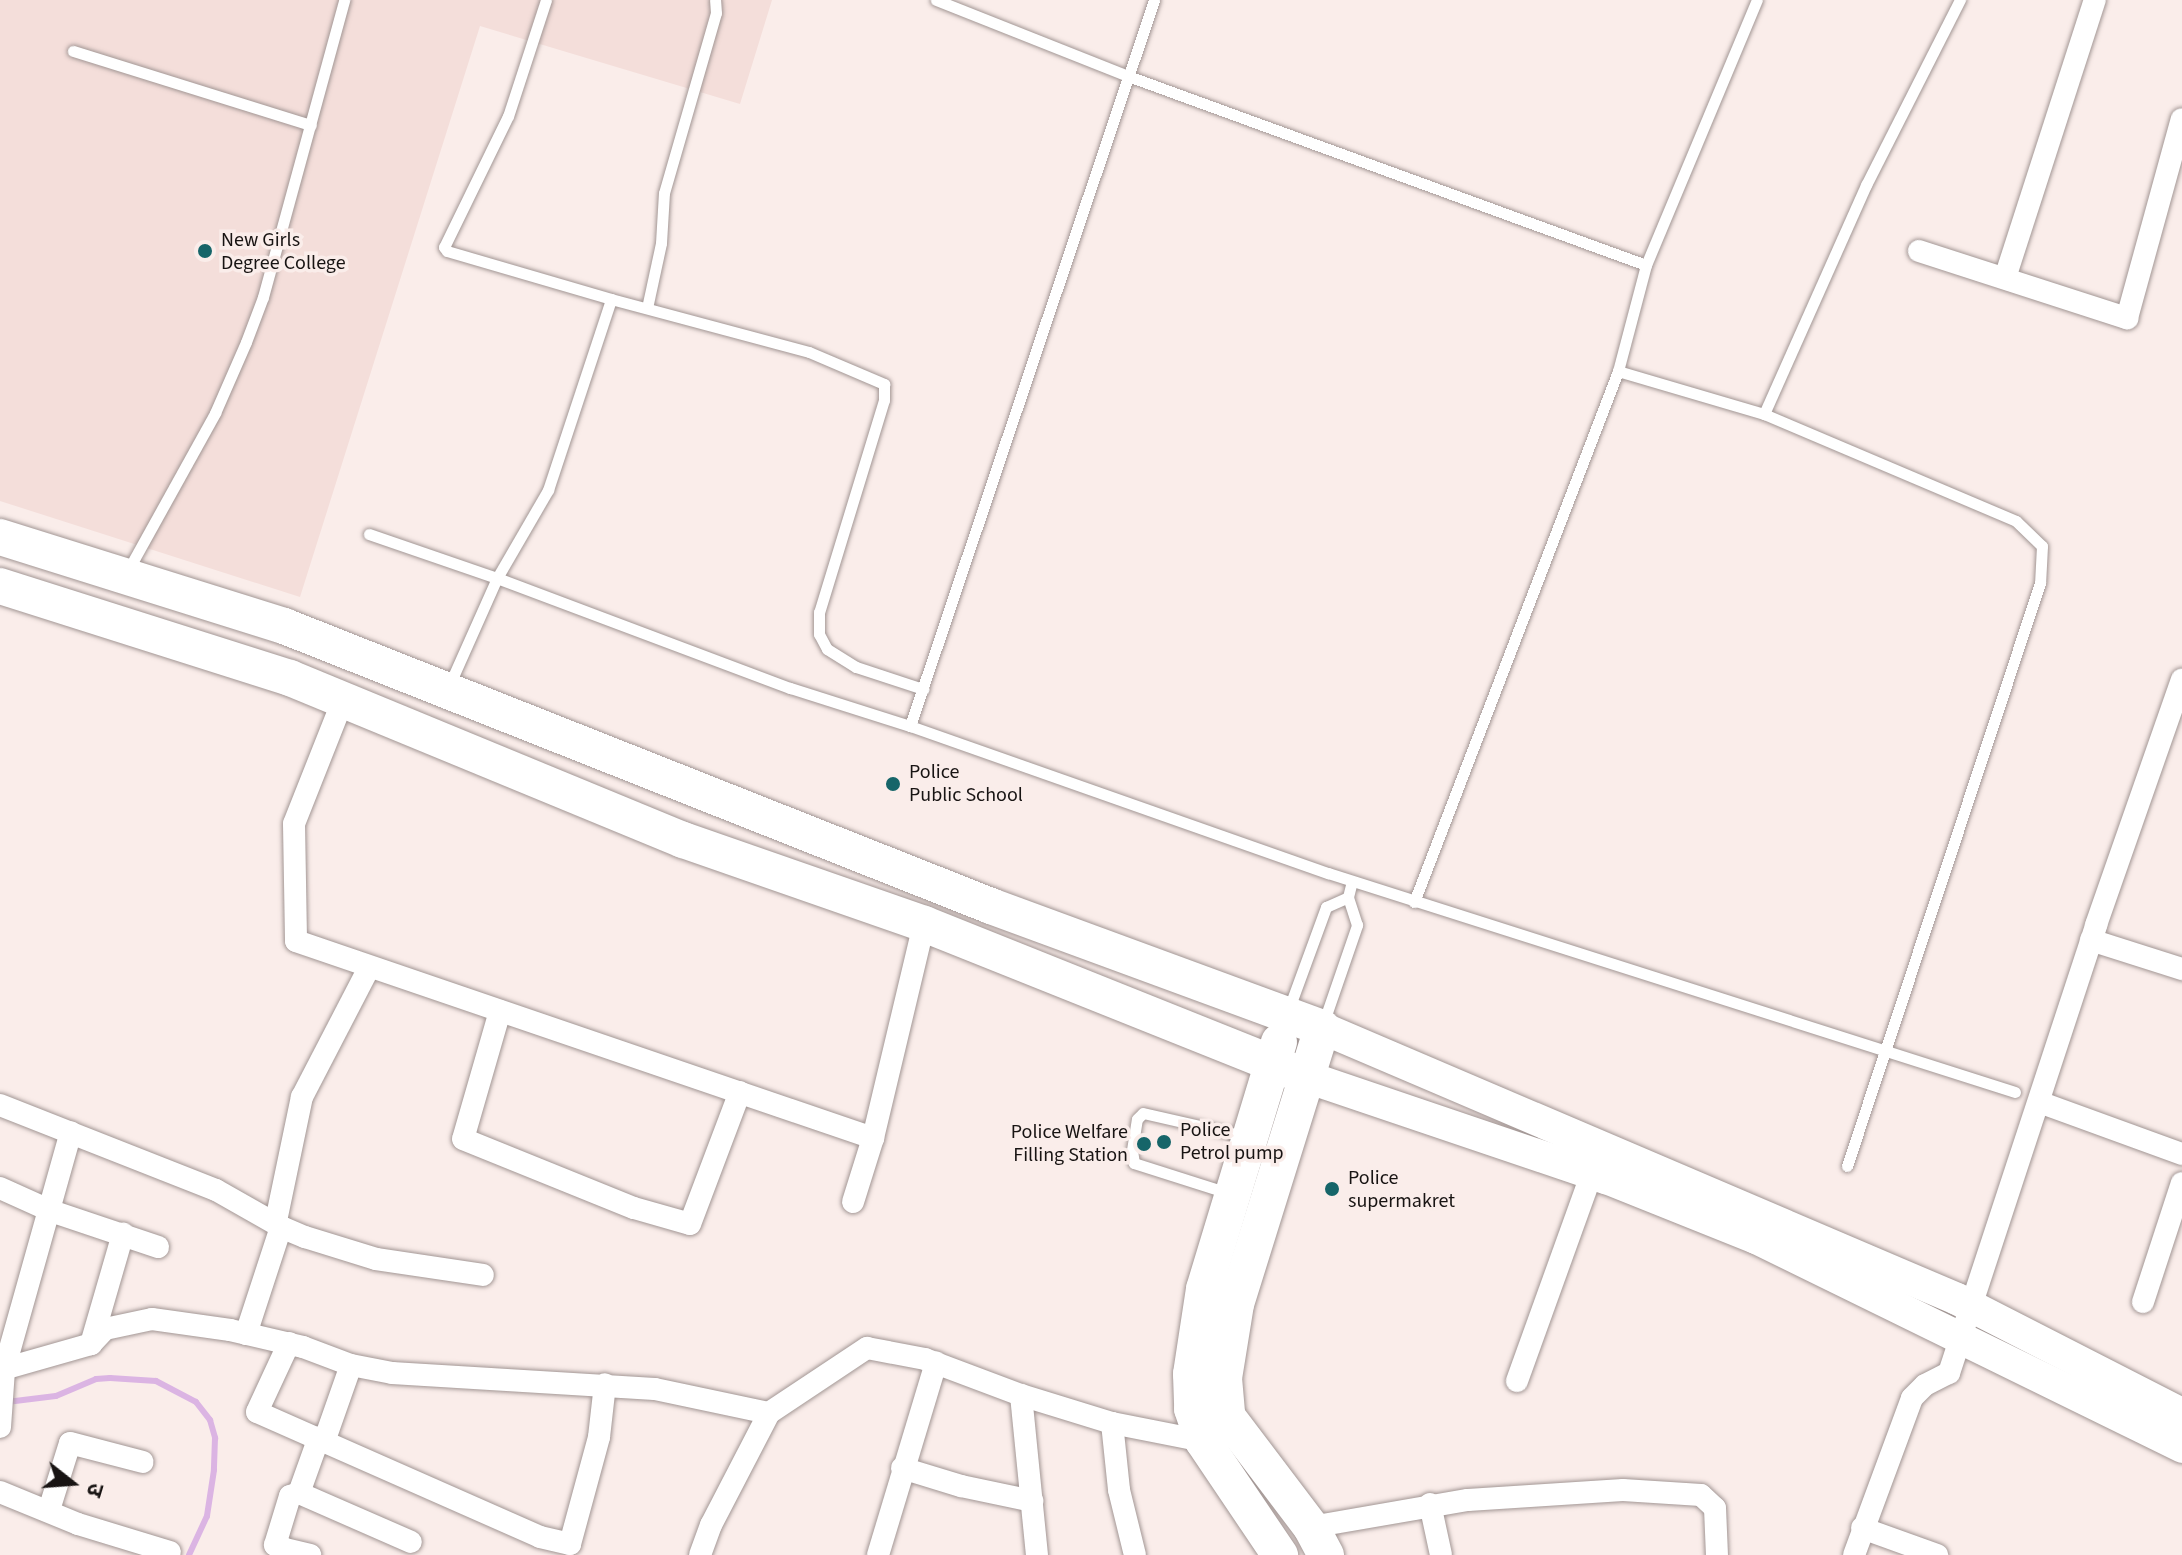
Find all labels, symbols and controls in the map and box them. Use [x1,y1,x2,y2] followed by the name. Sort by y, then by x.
[221,228,346,275] place label: New Girls Degree College
[196,242,214,260] marker: New Girls Degree College
[909,760,1023,807] place label: Police Public School
[884,775,902,793] marker: Police Public School
[1180,1118,1284,1165] place label: Police Petrol pump
[1011,1120,1128,1167] place label: Police Welfare Filling Station
[1155,1133,1173,1151] marker: Police Petrol pump
[1135,1135,1153,1153] marker: Police Welfare Filling Station
[1348,1166,1455,1213] place label: Police supermakret
[1323,1180,1341,1198] marker: Police supermakret
[32,1443,112,1523] north arrow
[78,1479,112,1501] text: उ

